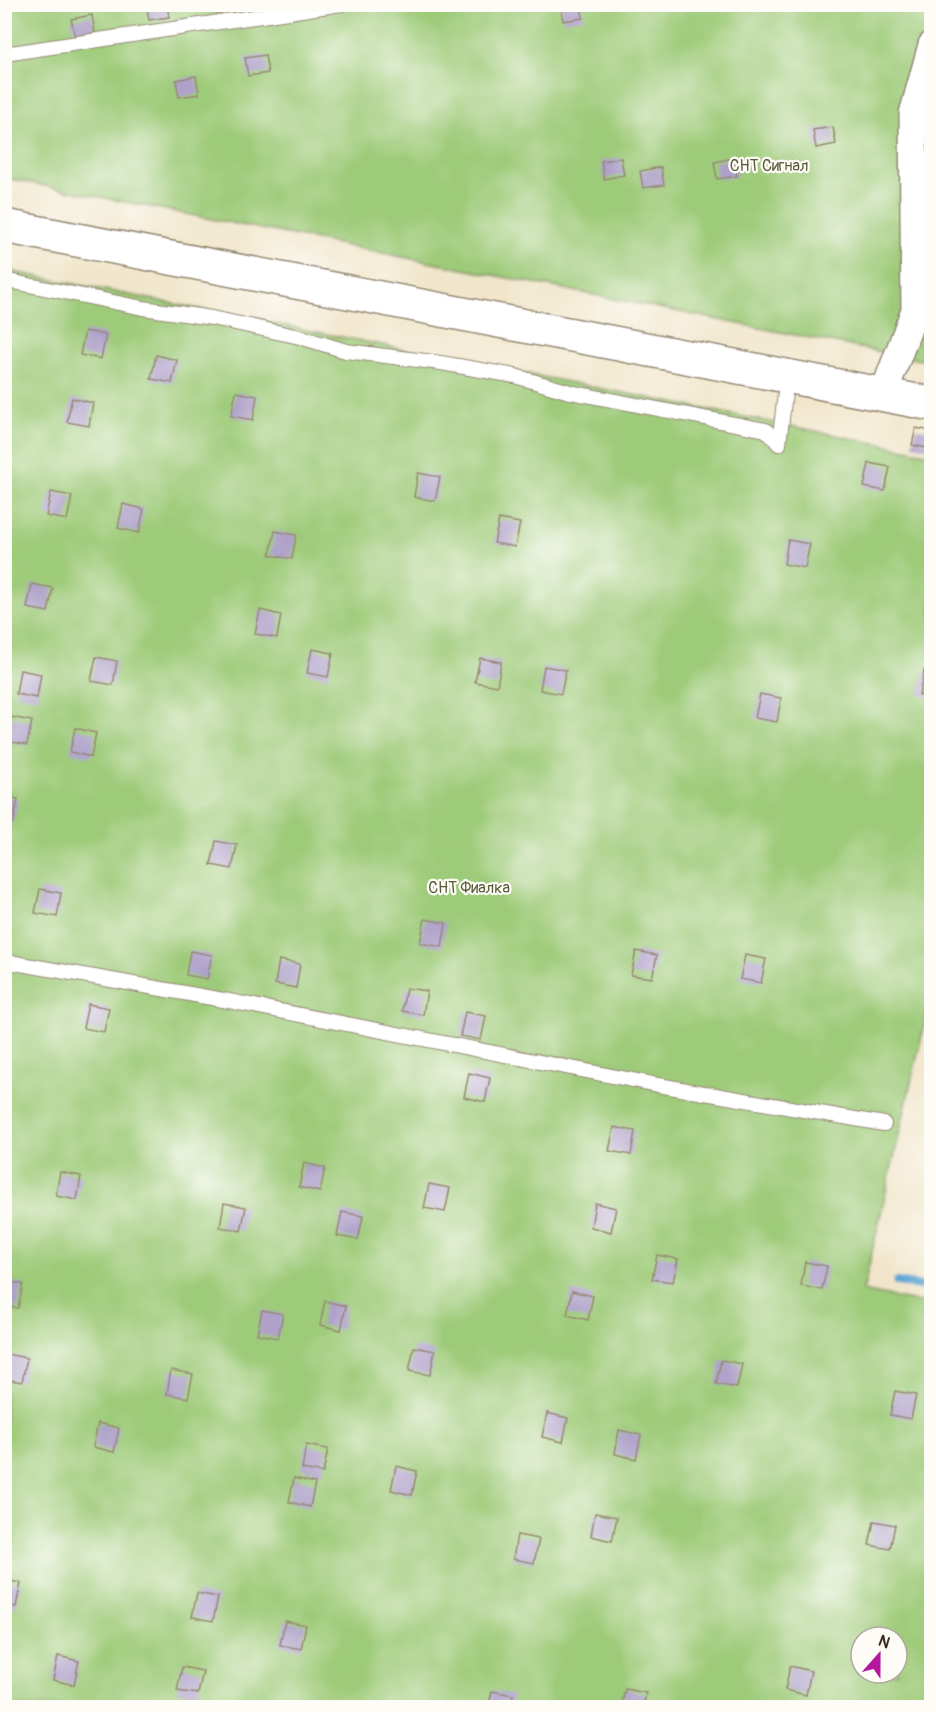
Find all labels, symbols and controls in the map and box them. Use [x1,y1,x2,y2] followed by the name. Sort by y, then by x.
[730,156,808,176] park label: СНТ Сигнал
[428,878,510,898] park label: СНТ Фиалка
[849,1625,909,1685] north arrow
[875,1631,893,1653] text: N

